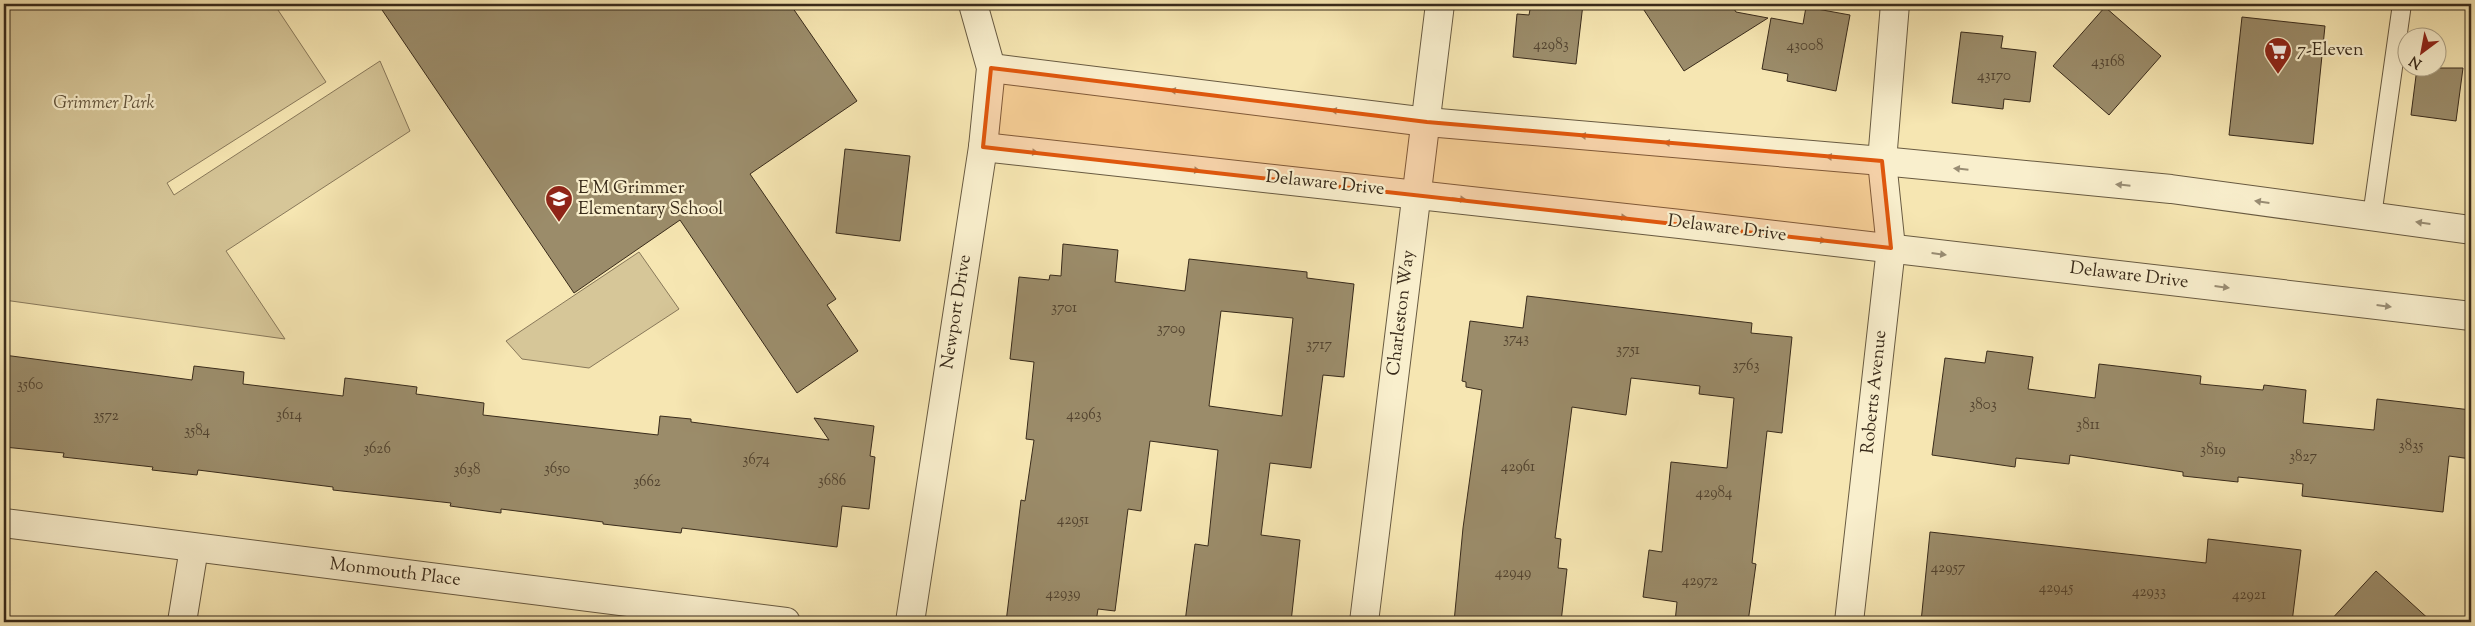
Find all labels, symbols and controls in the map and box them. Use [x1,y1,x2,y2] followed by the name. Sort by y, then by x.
[2398,28,2448,78] north arrow
[1533,35,1569,56] house number: 42983
[1787,36,1823,57] house number: 43008
[2263,36,2293,75] supermarket icon: 7-Eleven
[2297,38,2364,64] place label: 7-Eleven
[2406,50,2426,73] text: N
[2091,52,2125,73] house number: 43168
[1977,66,2011,87] house number: 43170
[1168,87,1184,95] one-way arrow
[53,91,155,117] park label: Grimmer Park
[1330,107,1346,115] one-way arrow
[1579,131,1595,139] one-way arrow
[1663,139,1679,147] one-way arrow
[1023,148,1039,156] one-way arrow
[1825,152,1841,160] one-way arrow
[1953,164,1969,172] one-way arrow
[1264,165,1386,203] street label: Delaware Drive
[1185,166,1201,174] one-way arrow
[578,176,723,223] place label: E M Grimmer Elementary School
[2114,180,2130,188] one-way arrow
[544,184,574,223] school or university icon: E M Grimmer Elementary School
[1451,195,1467,203] one-way arrow
[2254,197,2270,205] one-way arrow
[1666,209,1788,249] street label: Delaware Drive
[1612,213,1628,221] one-way arrow
[2415,219,2431,227] one-way arrow
[1812,236,1828,244] one-way arrow
[1381,249,1423,377] street label: Charleston Way
[1931,250,1947,258] one-way arrow
[935,253,979,371] street label: Newport Drive
[2068,256,2190,296] street label: Delaware Drive
[2214,283,2230,291] one-way arrow
[1051,298,1077,319] house number: 3701
[2376,302,2392,310] one-way arrow
[1157,319,1185,340] house number: 3709
[1503,329,1529,350] house number: 3743
[1856,329,1894,455] street label: Roberts Avenue
[1306,335,1333,356] house number: 3717
[1616,340,1640,361] house number: 3751
[1732,356,1760,377] house number: 3763
[17,375,43,396] house number: 3560
[1969,395,1997,416] house number: 3803
[276,405,302,426] house number: 3614
[1066,405,1102,426] house number: 42963
[93,406,119,427] house number: 3572
[2076,415,2100,436] house number: 3811
[184,421,210,442] house number: 3584
[2399,436,2423,457] house number: 3835
[363,439,391,460] house number: 3626
[2200,440,2226,461] house number: 3819
[2289,447,2317,468] house number: 3827
[742,450,770,471] house number: 3674
[1501,457,1535,478] house number: 42961
[544,459,570,480] house number: 3650
[454,460,480,481] house number: 3638
[818,471,846,492] house number: 3686
[633,472,661,493] house number: 3662
[1696,483,1733,504] house number: 42984
[1057,510,1089,531] house number: 42951
[328,552,462,594] street label: Monmouth Place
[1931,558,1966,579] house number: 42957
[1495,563,1531,584] house number: 42949
[1682,571,1718,592] house number: 42972
[2039,578,2073,599] house number: 42945
[2132,582,2166,603] house number: 42933
[1045,584,1081,605] house number: 42939
[2232,585,2266,606] house number: 42921

